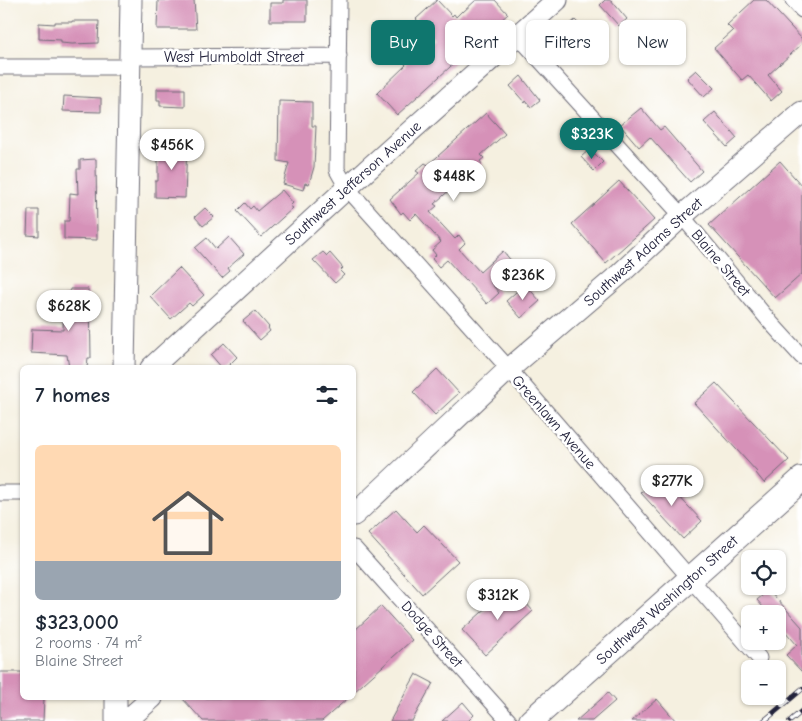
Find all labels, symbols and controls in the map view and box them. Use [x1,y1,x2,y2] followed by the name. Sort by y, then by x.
[371,20,435,65] chip: Buy
[445,20,516,65] chip: Rent
[526,20,609,65] chip: Filters
[619,20,686,65] chip: New
[164,48,305,66] street label: West Humboldt Street
[281,117,425,249] street label: Southwest Jefferson Avenue
[557,118,627,160] pin: $323K
[571,125,613,143] text: $323K
[137,128,207,171] pin: $456K
[150,136,194,154] text: $456K
[419,160,489,202] pin: $448K
[433,167,475,185] text: $448K
[580,193,707,310] street label: Southwest Adams Street
[688,226,755,301] street label: Blaine Street
[488,258,558,301] pin: $236K
[502,266,544,284] text: $236K
[34,290,104,332] pin: $628K
[47,297,91,315] text: $628K
[508,371,600,473] street label: Greenlawn Avenue
[313,381,341,409] icon: filters
[35,383,110,407] text: 7 homes
[637,464,707,507] pin: $277K
[652,472,692,490] text: $277K
[143,478,233,568] icon: home
[593,531,742,668] street label: Southwest Washington Street
[741,550,786,705] map controls
[741,550,786,595] button: locate
[463,578,533,621] pin: $312K
[478,586,518,604] text: $312K
[397,597,467,672] street label: Dodge Street
[741,605,786,650] button: +
[35,610,119,634] text: $323,000
[35,634,142,652] text: 2 rooms · 74 m²
[35,652,123,670] text: Blaine Street
[741,660,786,705] button: −

